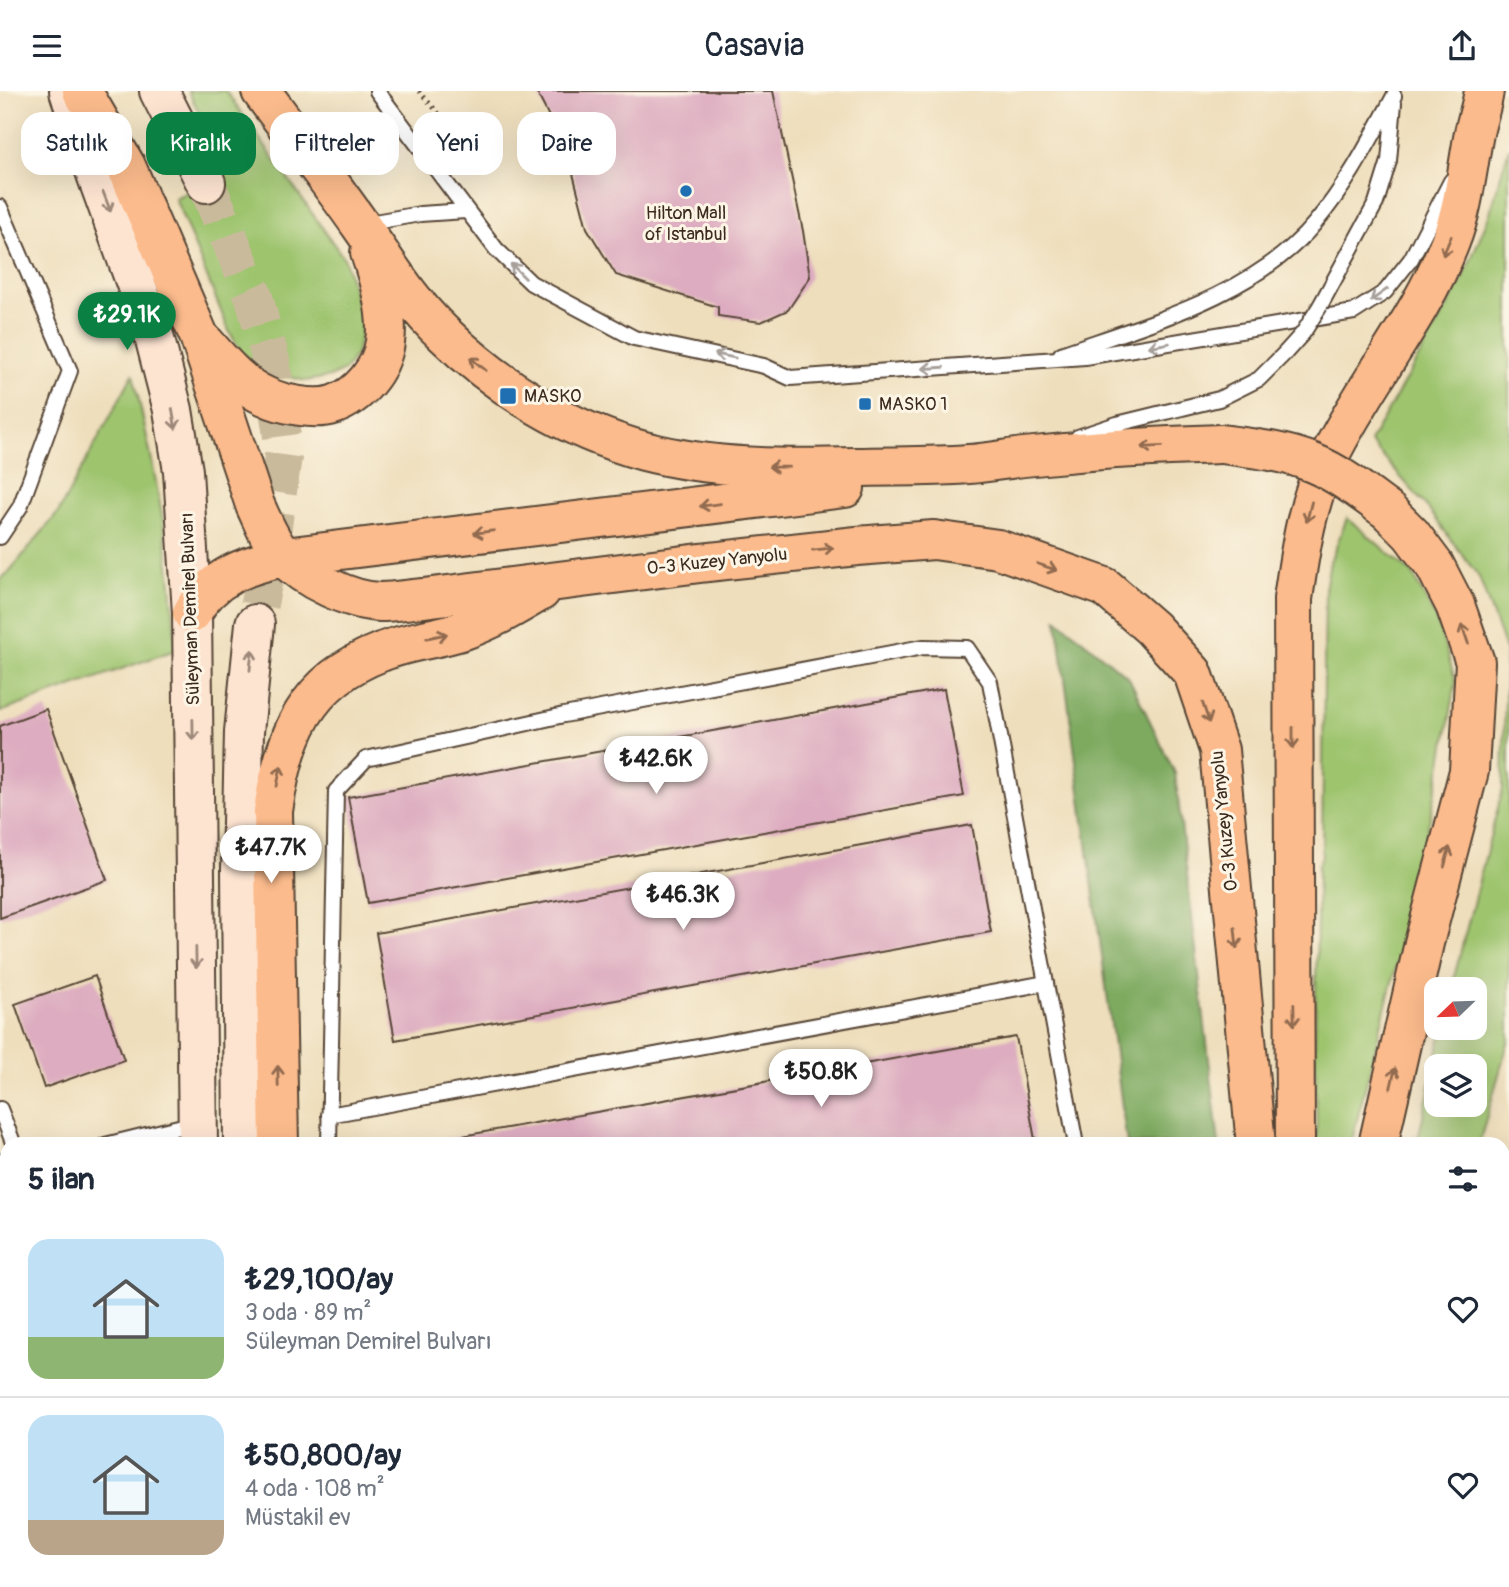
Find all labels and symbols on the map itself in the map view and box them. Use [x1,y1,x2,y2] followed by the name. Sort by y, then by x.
[678,183,694,199] marker: Hilton Mall of Istanbul
[101,190,114,212] one-way arrow
[645,202,727,246] place label: Hilton Mall of Istanbul
[1440,235,1453,256] one-way arrow
[510,263,527,280] one-way arrow
[1369,287,1388,302] one-way arrow
[70,293,184,352] pin: ₺29.1K
[1148,339,1171,352] one-way arrow
[714,349,737,363] one-way arrow
[469,356,487,371] one-way arrow
[922,362,945,375] one-way arrow
[524,385,581,408] place label: MASKO
[498,386,518,406] marker: MASKO
[879,393,947,416] place label: MASKO 1
[857,396,873,412] marker: MASKO 1
[168,407,181,430] one-way arrow
[1141,440,1164,453] one-way arrow
[768,461,791,474] one-way arrow
[699,499,722,512] one-way arrow
[1302,500,1315,523] one-way arrow
[176,512,205,706] street label: Süleyman Demirel Bulvarı
[473,526,496,539] one-way arrow
[646,543,788,580] street label: O-3 Kuzey Yanyolu
[811,543,834,556] one-way arrow
[1035,562,1057,574] one-way arrow
[1458,623,1471,645] one-way arrow
[425,629,448,642] one-way arrow
[245,649,258,672] one-way arrow
[1201,702,1213,724] one-way arrow
[187,718,200,741] one-way arrow
[1286,726,1300,749] one-way arrow
[599,737,713,796] pin: ₺42.6K
[1206,750,1243,892] street label: O-3 Kuzey Yanyolu
[272,765,286,788] one-way arrow
[214,825,328,885] pin: ₺47.7K
[1441,846,1454,869] one-way arrow
[626,873,740,932] pin: ₺46.3K
[1230,926,1243,949] one-way arrow
[190,946,203,969] one-way arrow
[1424,977,1488,1039] north arrow
[1287,1003,1301,1026] one-way arrow
[764,1049,878,1109] pin: ₺50.8K
[271,1065,284,1088] one-way arrow
[1387,1067,1400,1090] one-way arrow

